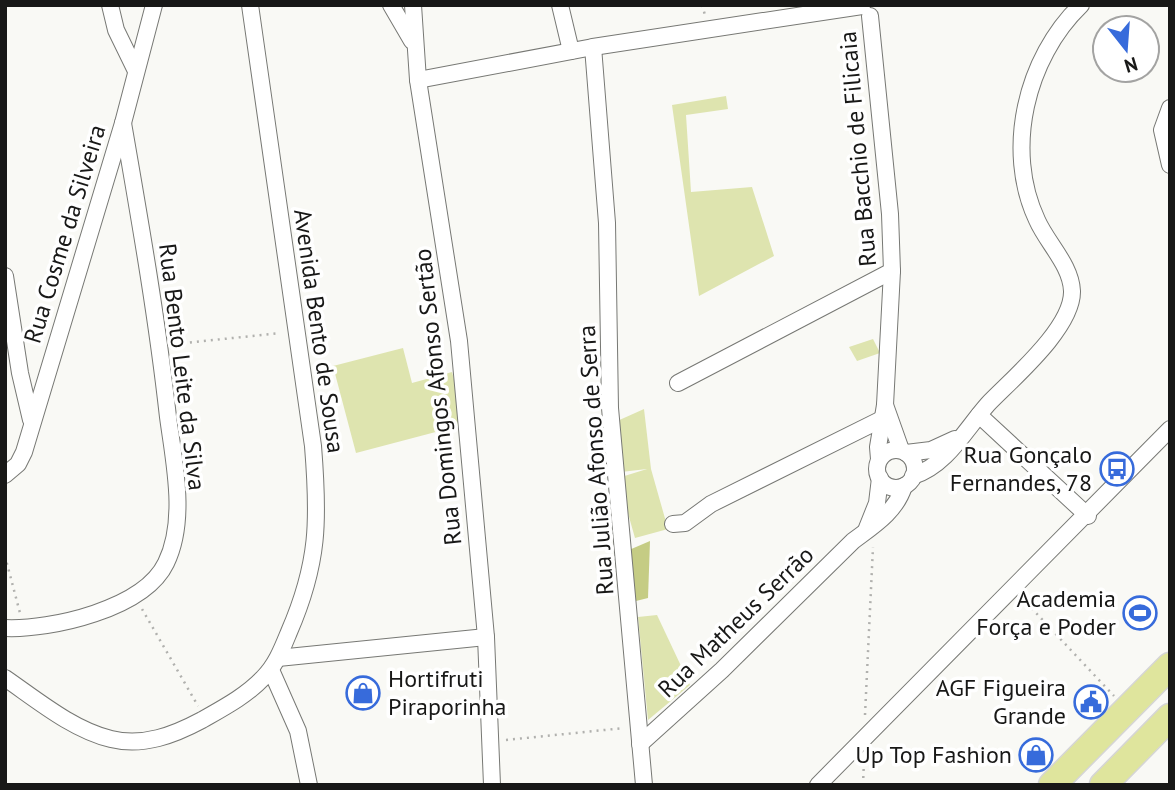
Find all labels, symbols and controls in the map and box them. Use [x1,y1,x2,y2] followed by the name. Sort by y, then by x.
[1091,14,1161,84] north arrow
[832,30,883,268] street label: Rua Bacchio de Filicaia
[1121,52,1140,79] text: N
[17,121,112,347] street label: Rua Cosme da Silveira
[287,207,352,455] street label: Avenida Bento de Sousa
[152,242,213,492] street label: Rua Bento Leite da Silva
[407,247,468,547] street label: Rua Domingos Afonso Sertão
[571,324,620,596] street label: Rua Julião Afonso de Serra
[950,439,1092,498] place label: Rua Gonçalo Fernandes, 78
[1098,450,1136,488] bus stop icon: Rua Gonçalo Fernandes, 78
[651,539,820,704] street label: Rua Matheus Serrão
[976,583,1116,642] place label: Academia Força e Poder
[1121,594,1159,632] sports icon: Academia Força e Poder
[388,663,507,722] place label: Hortifruti Piraporinha
[936,672,1066,731] place label: AGF Figueira Grande
[344,674,382,712] shop icon: Hortifruti Piraporinha
[1072,683,1110,721] public building icon: AGF Figueira Grande
[1017,736,1055,774] shop icon: Up Top Fashion
[855,739,1012,770] place label: Up Top Fashion

